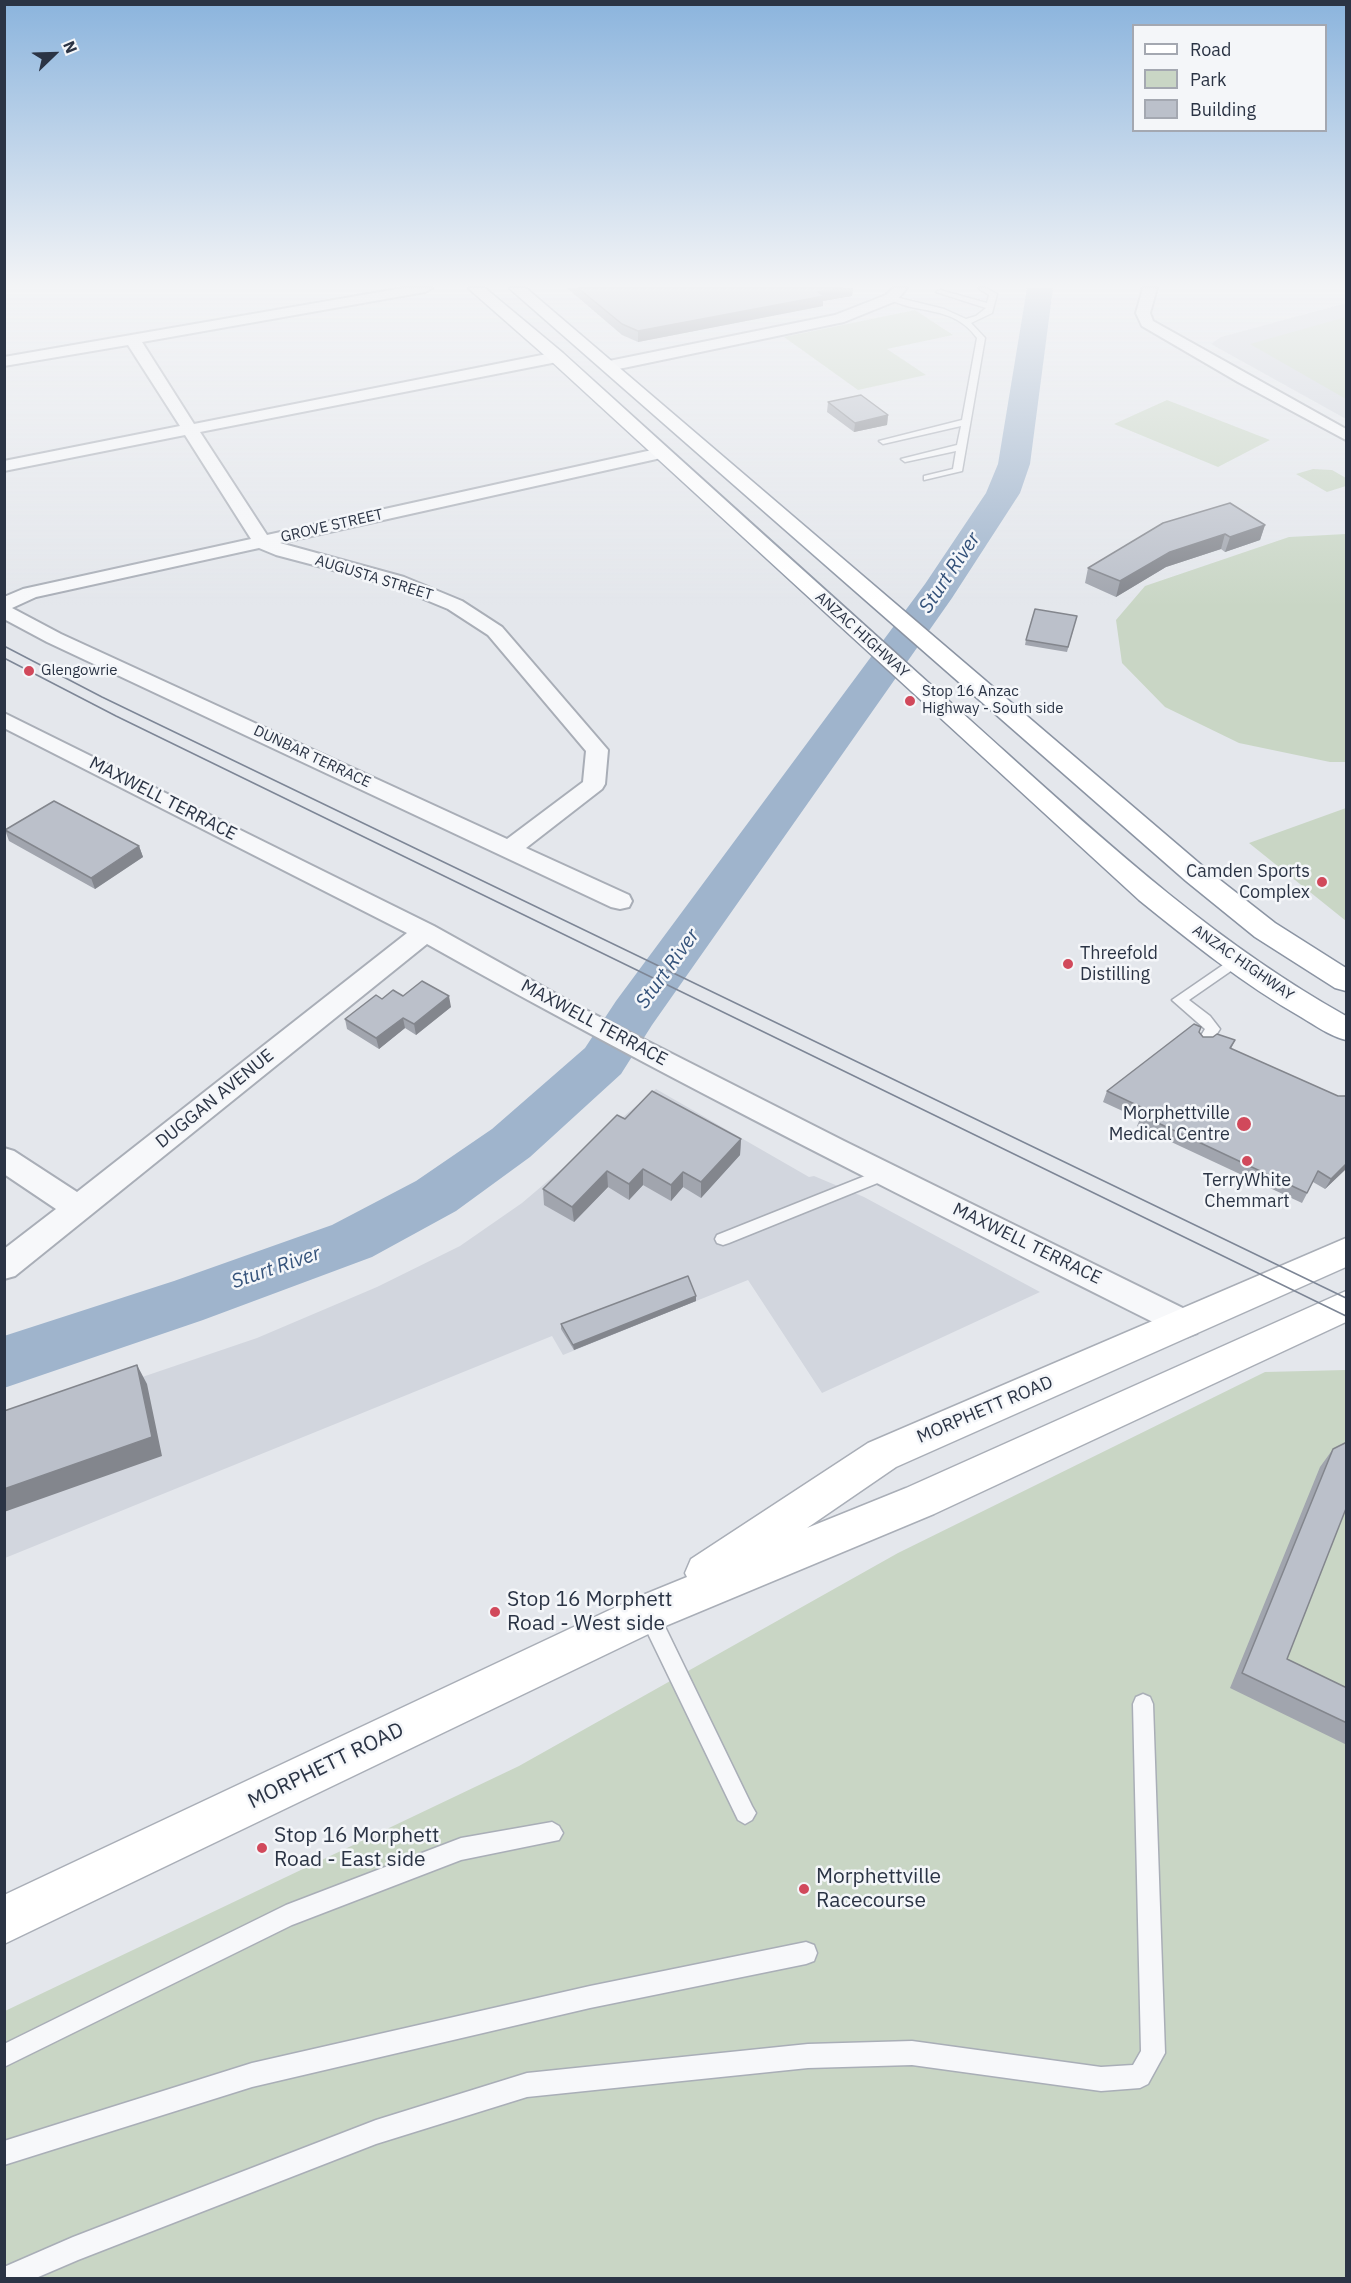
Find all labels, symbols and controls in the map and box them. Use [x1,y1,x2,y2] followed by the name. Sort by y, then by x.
[24,24,84,84] north arrow
[1132,24,1327,132] legend
[59,38,82,56] text: N
[1190,38,1231,61] text: Road
[1190,68,1226,91] text: Park
[1190,98,1256,121] text: Building
[279,505,385,547] street label: GROVE STREET
[914,528,986,618] water label: Sturt River
[313,552,435,604] street label: AUGUSTA STREET
[811,588,913,682] street label: ANZAC HIGHWAY
[41,662,117,680] place label: Glengowrie
[22,664,36,678] marker: Glengowrie
[922,683,1064,718] place label: Stop 16 Anzac Highway - South side
[903,694,917,708] marker: Stop 16 Anzac Highway - South side
[251,722,373,792] street label: DUNBAR TERRACE
[86,752,240,846] street label: MAXWELL TERRACE
[1186,861,1310,904] place label: Camden Sports Complex
[1315,875,1329,889] marker: Camden Sports Complex
[1189,921,1297,1005] street label: ANZAC HIGHWAY
[631,925,705,1013] water label: Sturt River
[1080,943,1158,986] place label: Threefold Distilling
[1061,957,1075,971] marker: Threefold Distilling
[517,975,671,1071] street label: MAXWELL TERRACE
[152,1045,278,1153] street label: DUGGAN AVENUE
[1109,1103,1230,1146] place label: Morphettville Medical Centre
[1235,1115,1253,1133] marker: Morphettville Medical Centre
[1240,1154,1254,1168] marker: TerryWhite Chemmart
[1203,1170,1291,1212] place label: TerryWhite Chemmart
[949,1199,1105,1289] street label: MAXWELL TERRACE
[228,1242,324,1294] water label: Sturt River
[914,1372,1056,1448] street label: MORPHETT ROAD
[507,1587,672,1637] place label: Stop 16 Morphett Road - West side
[488,1605,502,1619] marker: Stop 16 Morphett Road - West side
[244,1717,408,1815] street label: MORPHETT ROAD
[274,1823,439,1873] place label: Stop 16 Morphett Road - East side
[255,1841,269,1855] marker: Stop 16 Morphett Road - East side
[816,1864,941,1914] place label: Morphettville Racecourse
[797,1882,811,1896] marker: Morphettville Racecourse

